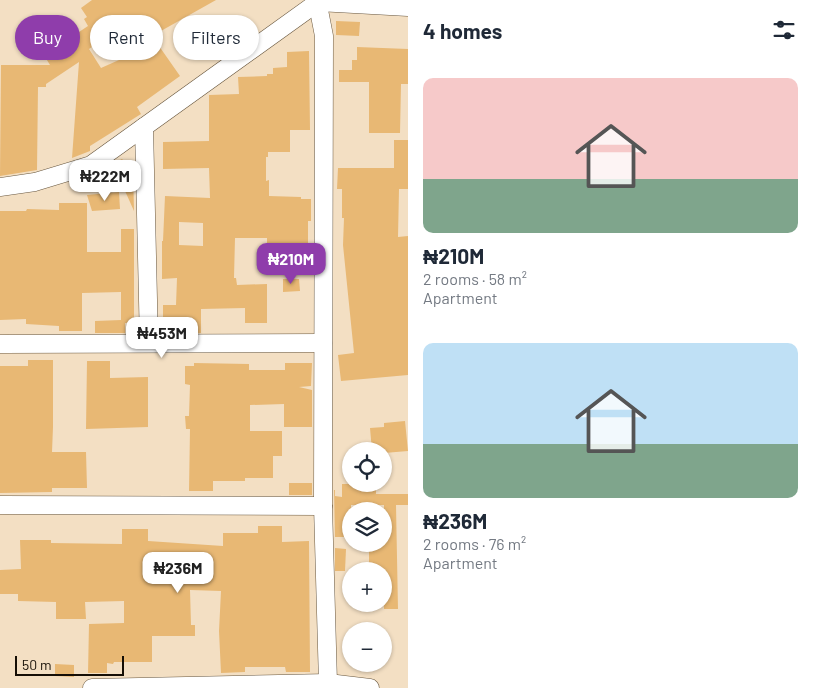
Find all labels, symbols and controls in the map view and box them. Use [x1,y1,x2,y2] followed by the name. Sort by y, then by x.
[15,15,80,60] chip: Buy
[90,15,163,60] chip: Rent
[173,15,259,60] chip: Filters
[770,16,798,44] icon: filters
[423,18,502,43] text: 4 homes
[566,111,656,201] icon: home
[70,160,140,202] pin: ₦222M
[80,166,130,185] text: ₦222M
[256,242,326,285] pin: ₦210M
[423,243,484,268] text: ₦210M
[268,249,314,268] text: ₦210M
[423,269,527,288] text: 2 rooms · 58 m²
[423,288,498,307] text: Apartment
[127,316,197,359] pin: ₦453M
[137,323,187,342] text: ₦453M
[566,376,656,466] icon: home
[342,442,392,672] map controls
[342,442,392,492] button: locate
[342,502,392,552] button: layers
[423,508,487,533] text: ₦236M
[423,534,526,553] text: 2 rooms · 76 m²
[143,552,213,594] pin: ₦236M
[423,553,498,572] text: Apartment
[154,558,202,577] text: ₦236M
[342,562,392,612] button: +
[342,622,392,672] button: −
[15,653,124,676] scale bar
[22,656,51,673] text: 50 m

